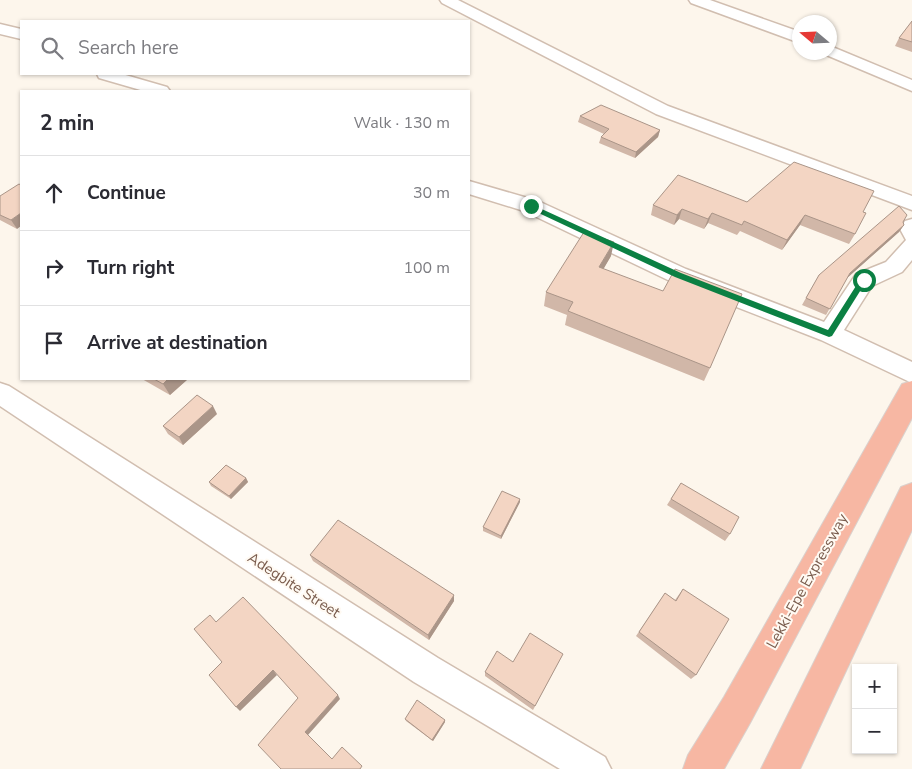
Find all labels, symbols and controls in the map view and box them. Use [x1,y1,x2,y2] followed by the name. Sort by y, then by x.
[792,15,837,60] north arrow
[20,20,470,75] search box
[38,34,66,62] icon: search
[78,35,179,61] text: Search here
[40,109,94,137] text: 2 min
[354,112,450,134] text: Walk · 130 m
[40,179,68,207] icon: ahead
[87,180,166,206] text: Continue
[413,182,450,204] text: 30 m
[520,195,543,218] route end
[40,254,68,282] icon: right
[87,255,174,281] text: Turn right
[403,257,450,279] text: 100 m
[853,269,876,292] route start
[40,329,68,357] icon: arrive
[87,330,268,356] text: Arrive at destination
[762,510,853,652] street label: Lekki-Epe Expressway
[244,548,345,623] street label: Adegbite Street
[852,664,897,754] map controls
[852,664,897,709] button: +
[852,709,897,754] button: −

